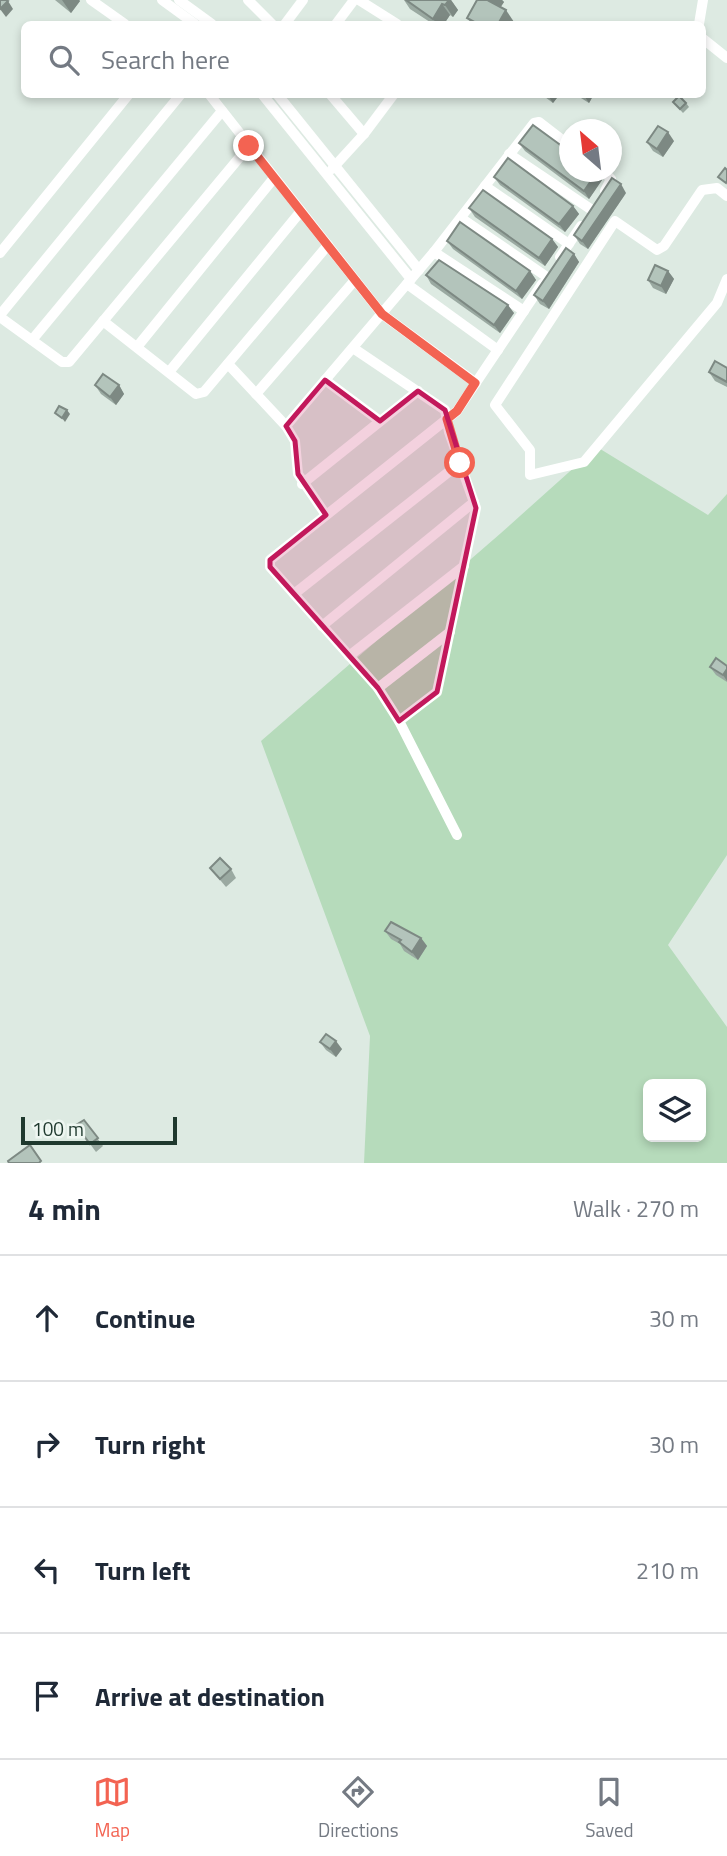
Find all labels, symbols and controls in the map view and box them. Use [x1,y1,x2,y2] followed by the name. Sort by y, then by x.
[21,21,706,98] search box
[101,40,230,79] text: Search here
[45,41,83,79] icon: search
[559,119,622,182] north arrow
[233,130,264,161] route end
[444,447,475,478] route start
[643,1079,706,1142] map controls
[643,1079,706,1142] button: layers
[21,1114,177,1146] scale bar
[32,1114,84,1143] text: 100 m
[28,1186,101,1232] text: 4 min
[573,1191,699,1226] text: Walk · 270 m
[28,1299,66,1337] icon: ahead
[95,1299,195,1338] text: Continue
[649,1301,699,1336] text: 30 m
[28,1425,66,1463] icon: right
[95,1425,206,1464] text: Turn right
[649,1427,699,1462] text: 30 m
[28,1551,66,1589] icon: left
[95,1551,190,1590] text: Turn left
[636,1553,699,1588] text: 210 m
[28,1677,66,1715] icon: arrive
[95,1677,325,1716] text: Arrive at destination
[93,1773,131,1844] tab: Map
[318,1773,399,1844] tab: Directions
[585,1773,634,1844] tab: Saved

